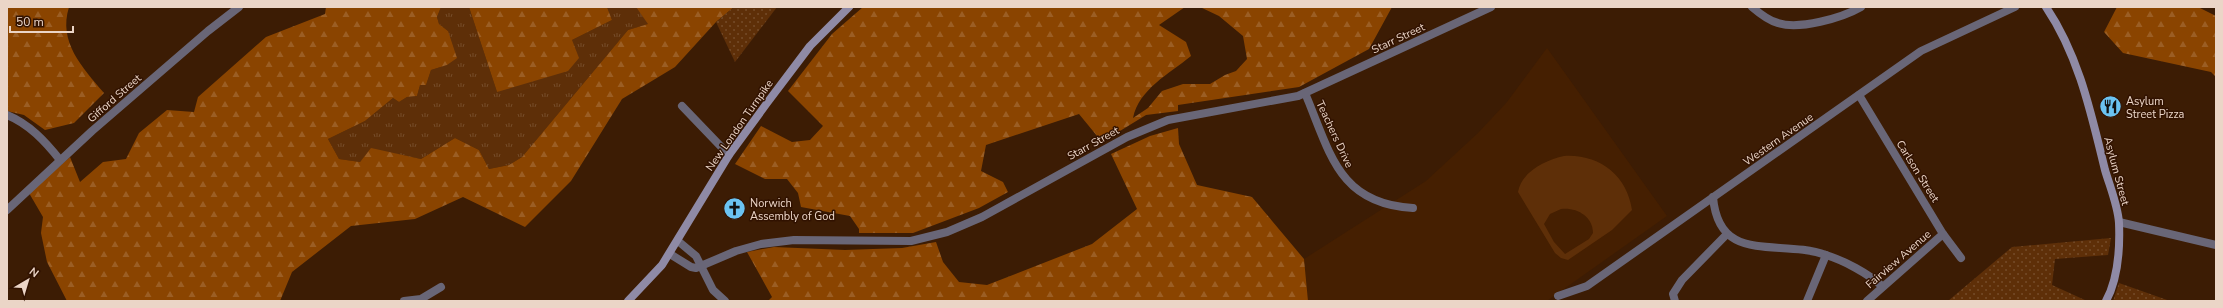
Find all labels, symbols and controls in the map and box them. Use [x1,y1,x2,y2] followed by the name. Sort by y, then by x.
[10,8,73,34] scale bar
[16,14,44,30] text: 50 m
[1369,20,1427,57] street label: Starr Street
[84,71,145,126] street label: Gifford Street
[702,77,777,174] street label: New London Turnpike
[2097,94,2123,120] restaurant icon: Asylum Street Pizza
[2126,94,2184,122] place label: Asylum Street Pizza
[1312,98,1357,170] street label: Teachers Drive
[1740,109,1817,169] street label: Western Avenue
[1065,123,1122,164] street label: Starr Street
[2100,135,2133,207] street label: Asylum Street
[1892,137,1943,205] street label: Carlson Street
[721,196,747,222] church icon: Norwich Assembly of God
[750,196,835,224] place label: Norwich Assembly of God
[1862,227,1934,292] street label: Fairview Avenue
[8,260,48,300] north arrow
[26,264,42,281] text: N

